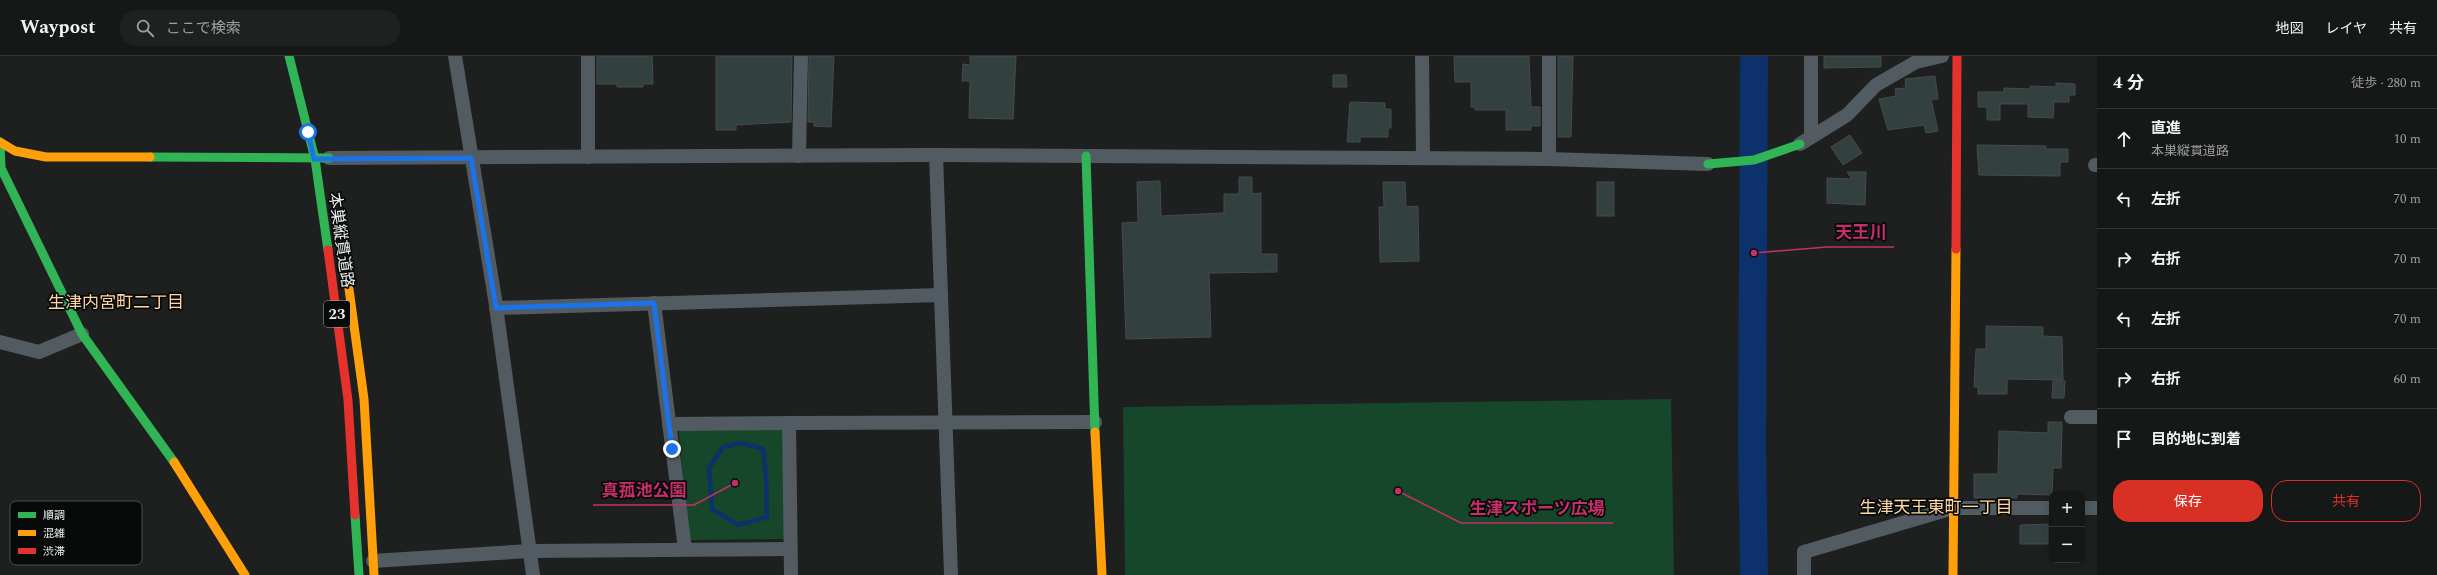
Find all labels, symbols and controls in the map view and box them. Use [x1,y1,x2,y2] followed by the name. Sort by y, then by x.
[120,10,400,46] search box
[20,13,96,42] text: Waypost
[134,17,156,39] icon: search
[166,17,241,40] text: ここで検索
[2275,18,2303,39] text: 地図
[2325,18,2367,39] text: レイヤ
[2389,18,2417,39] text: 共有
[2113,70,2144,96] text: 4 分
[2351,73,2421,93] text: 徒歩 · 280 m
[2151,117,2181,140] text: 直進
[299,123,317,141] route start
[2113,128,2135,150] icon: ahead
[2394,129,2421,149] text: 10 m
[2151,141,2229,161] text: 本巣縦貫道路
[2113,188,2135,210] icon: left
[2151,188,2181,211] text: 左折
[2394,189,2421,209] text: 70 m
[322,191,360,289] street label: 本巣縦貫道路
[1827,218,1894,247] callout: 天王川
[1836,220,1887,246] text: 天王川
[2113,248,2135,270] icon: right
[2151,248,2181,271] text: 右折
[2394,249,2421,269] text: 70 m
[48,290,184,316] district label: 生津内宮町二丁目
[324,301,350,327] road number: 23
[2113,308,2135,330] icon: left
[2151,308,2181,331] text: 左折
[2394,309,2421,329] text: 70 m
[2113,368,2135,390] icon: right
[2151,368,2181,391] text: 右折
[2394,369,2421,389] text: 60 m
[2113,428,2135,450] icon: arrive
[2151,428,2241,451] text: 目的地に到着
[663,440,681,458] route end
[593,476,694,505] callout: 真菰池公園
[602,478,687,504] text: 真菰池公園
[2113,480,2263,522] button: 保存
[2271,480,2421,522] button: 共有
[2049,491,2085,563] map controls
[2049,491,2085,527] button: +
[1461,494,1613,523] callout: 生津スポーツ広場
[1860,495,2013,521] district label: 生津天王東町一丁目
[1469,496,1605,522] text: 生津スポーツ広場
[10,501,142,565] legend
[43,507,65,524] text: 順調
[43,525,65,542] text: 混雑
[2049,527,2085,563] button: −
[43,543,65,560] text: 渋滞

